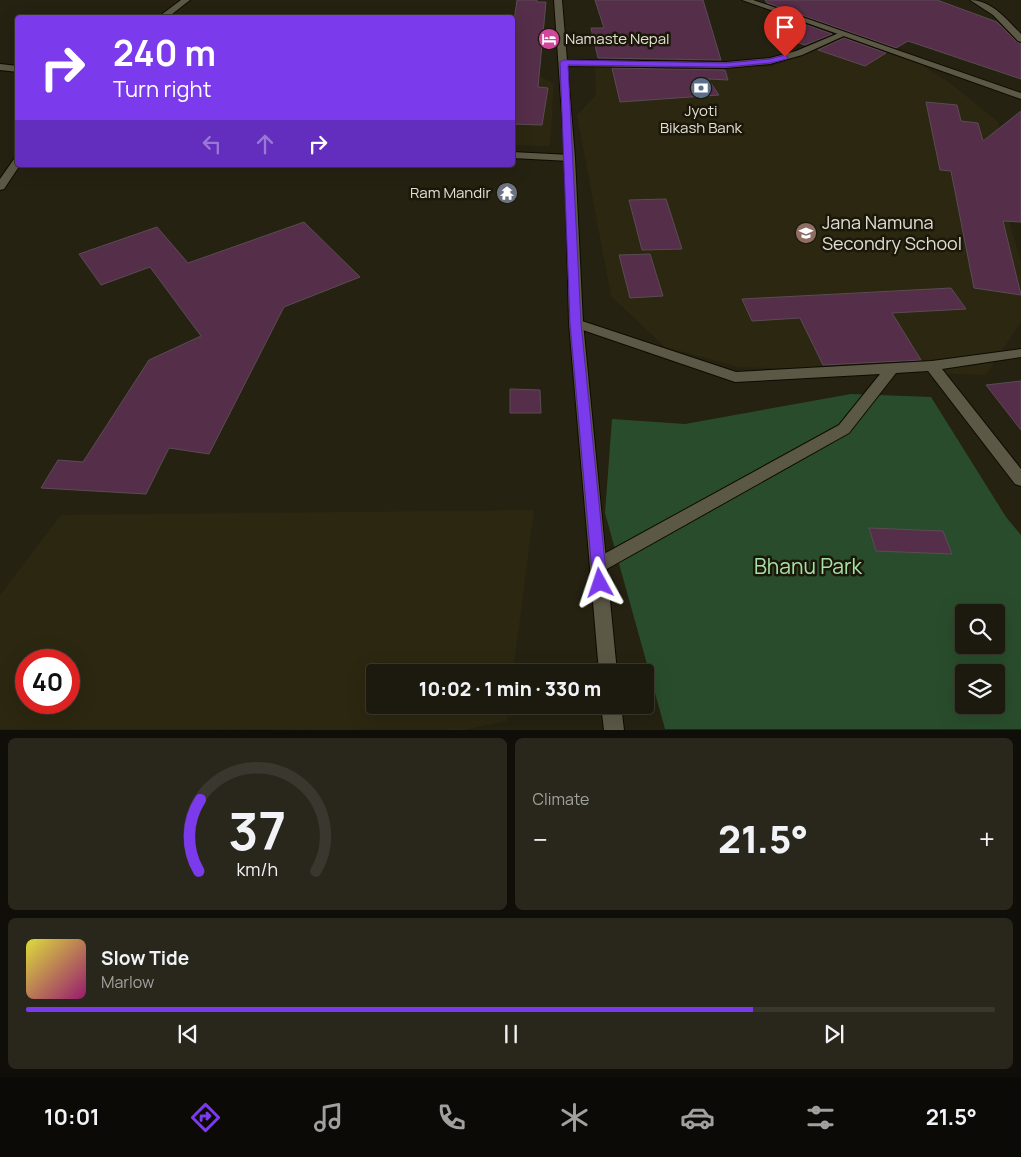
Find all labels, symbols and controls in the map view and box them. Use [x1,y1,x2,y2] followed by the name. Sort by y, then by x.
[764,6,806,57] pin
[771,13,799,41] icon: arrive
[537,27,561,51] hotel icon: Namaste Nepal
[565,28,670,49] place label: Namaste Nepal
[113,29,216,77] text: 240 m
[30,35,95,100] icon: right
[113,74,211,104] text: Turn right
[689,76,713,100] bank icon: Jyoti Bikash Bank
[660,100,743,138] place label: Jyoti Bikash Bank
[198,130,226,158] icon: left
[251,130,279,158] icon: ahead
[304,130,332,158] icon: right
[495,181,519,205] temple icon: Ram Mandir
[410,182,492,203] place label: Ram Mandir
[822,210,962,255] place label: Jana Namuna Secondry School
[794,221,818,245] school or university icon: Jana Namuna Secondry School
[754,552,863,580] park label: Bhanu Park
[573,556,625,608] position arrow
[955,604,1005,714] map controls
[955,604,1005,654] button: search
[15,649,80,714] speed limit sign: 40
[955,664,1005,714] button: layers
[419,676,601,702] text: 10:02 · 1 min · 330 m
[533,788,589,810] text: Climate
[228,795,286,866] text: 37
[718,812,808,864] text: 21.5°
[533,820,548,858] text: −
[979,820,995,858] text: +
[236,857,278,881] text: km/h
[101,945,189,971] text: Slow Tide
[101,971,154,993] text: Marlow
[174,1020,202,1048] icon: previous
[497,1020,525,1048] icon: pause
[820,1020,848,1048] icon: next
[188,1100,223,1135] icon: directions
[311,1100,346,1135] icon: music
[434,1100,469,1135] icon: phone
[557,1100,592,1135] icon: climate
[680,1100,715,1135] icon: car
[803,1100,838,1135] icon: filters
[44,1102,100,1132] text: 10:01
[926,1102,977,1132] text: 21.5°

